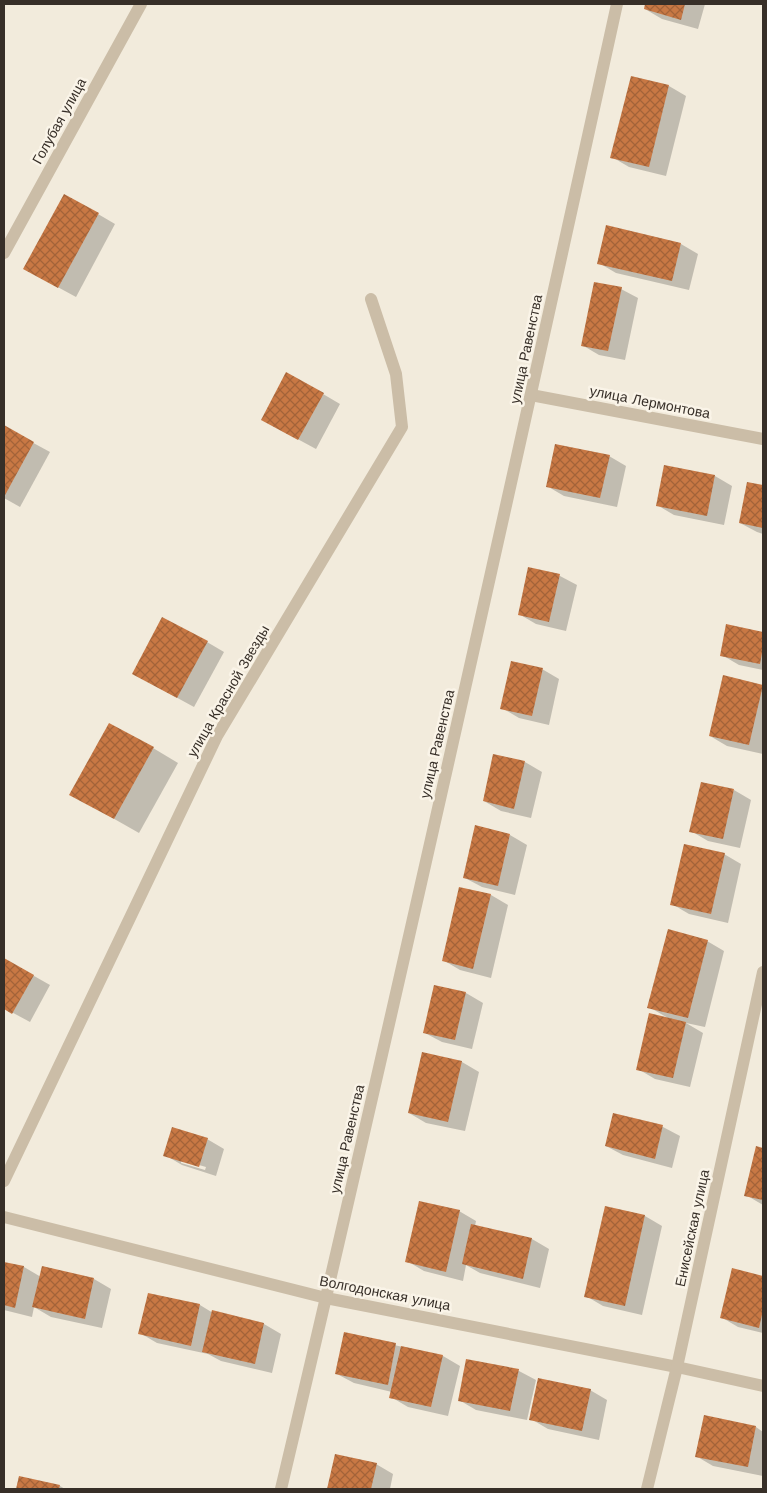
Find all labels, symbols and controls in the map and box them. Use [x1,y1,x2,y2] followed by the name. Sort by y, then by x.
[29,75,89,167] street label: Голубая улица
[507,293,545,405] street label: улица Равенства
[588,382,712,422] street label: улица Лермонтова
[184,622,272,760] street label: улица Красной Звезды
[417,688,457,800] street label: улица Равенства
[327,1083,367,1195] street label: улица Равенства
[672,1168,712,1288] street label: Енисейская улица
[318,1272,452,1314] street label: Волгодонская улица

